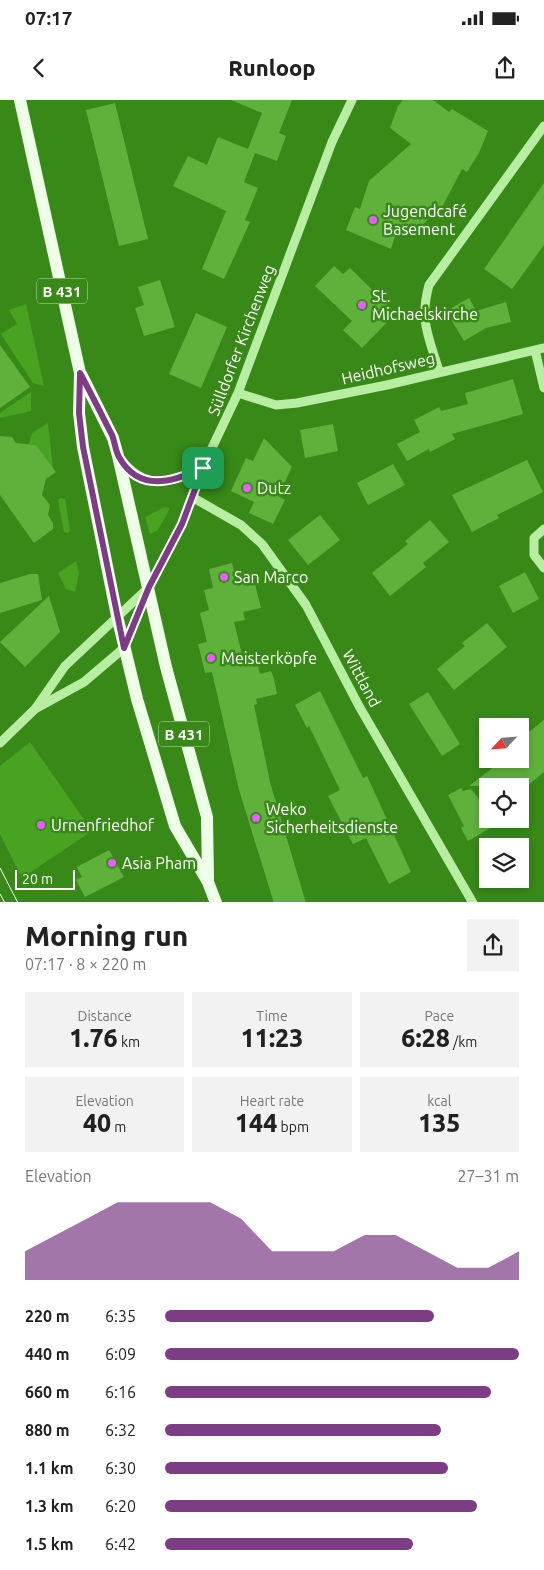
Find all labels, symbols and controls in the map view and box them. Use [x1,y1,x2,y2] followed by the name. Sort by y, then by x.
[25,7,73,29] text: 07:17
[25,54,53,82] icon: back
[491,54,519,82] icon: share
[228,55,316,80] text: Runloop
[383,202,467,238] place label: Jugendcafé Basement
[367,214,379,226] marker: Jugendcafé Basement
[204,262,278,418] street label: Sülldorfer Kirchenweg
[37,278,87,304] road number: B 431
[372,287,478,323] place label: St. Michaelskirche
[356,299,368,311] marker: St. Michaelskirche
[340,349,436,387] street label: Heidhofsweg
[182,447,224,489] pin
[189,454,217,482] icon: arrive
[257,479,291,497] place label: Dutz
[241,482,253,494] marker: Dutz
[234,568,308,586] place label: San Marco
[218,571,230,583] marker: San Marco
[339,646,385,710] street label: Wittland
[221,649,317,667] place label: Meisterköpfe
[205,652,217,664] marker: Meisterköpfe
[479,718,529,768] north arrow
[479,718,529,888] map controls
[159,722,209,746] road number: B 431
[479,778,529,828] button: locate
[266,800,398,836] place label: Weko Sicherheitsdienste
[250,812,262,824] marker: Weko Sicherheitsdienste
[51,816,155,834] place label: Urnenfriedhof
[35,819,47,831] marker: Urnenfriedhof
[479,838,529,888] button: layers
[122,854,196,872] place label: Asia Pham
[106,857,118,869] marker: Asia Pham
[15,868,75,891] scale bar
[22,871,53,887] text: 20 m
[467,919,519,971] button: share
[25,920,188,951] text: Morning run
[25,955,146,973] text: 07:17 · 8 × 220 m
[78,1008,132,1024] text: Distance
[256,1008,288,1024] text: Time
[425,1008,454,1024] text: Pace
[69,1024,118,1052] text: 1.76
[241,1024,303,1052] text: 11:23
[401,1024,450,1052] text: 6:28
[118,1034,140,1050] text: km
[450,1034,477,1050] text: /km
[75,1093,134,1109] text: Elevation
[240,1093,304,1109] text: Heart rate
[427,1093,451,1109] text: kcal
[83,1109,111,1137] text: 40
[235,1109,277,1137] text: 144
[418,1109,460,1137] text: 135
[111,1119,126,1135] text: m
[277,1119,309,1135] text: bpm
[25,1167,92,1185] text: Elevation
[457,1167,519,1185] text: 27–31 m
[25,1307,70,1325] text: 220 m
[105,1307,136,1325] text: 6:35
[25,1345,70,1363] text: 440 m
[105,1345,136,1363] text: 6:09
[25,1383,70,1401] text: 660 m
[105,1383,136,1401] text: 6:16
[25,1421,70,1439] text: 880 m
[105,1421,136,1439] text: 6:32
[25,1459,74,1477] text: 1.1 km
[105,1459,136,1477] text: 6:30
[25,1497,74,1515] text: 1.3 km
[105,1497,136,1515] text: 6:20
[25,1535,74,1553] text: 1.5 km
[105,1535,136,1553] text: 6:42

